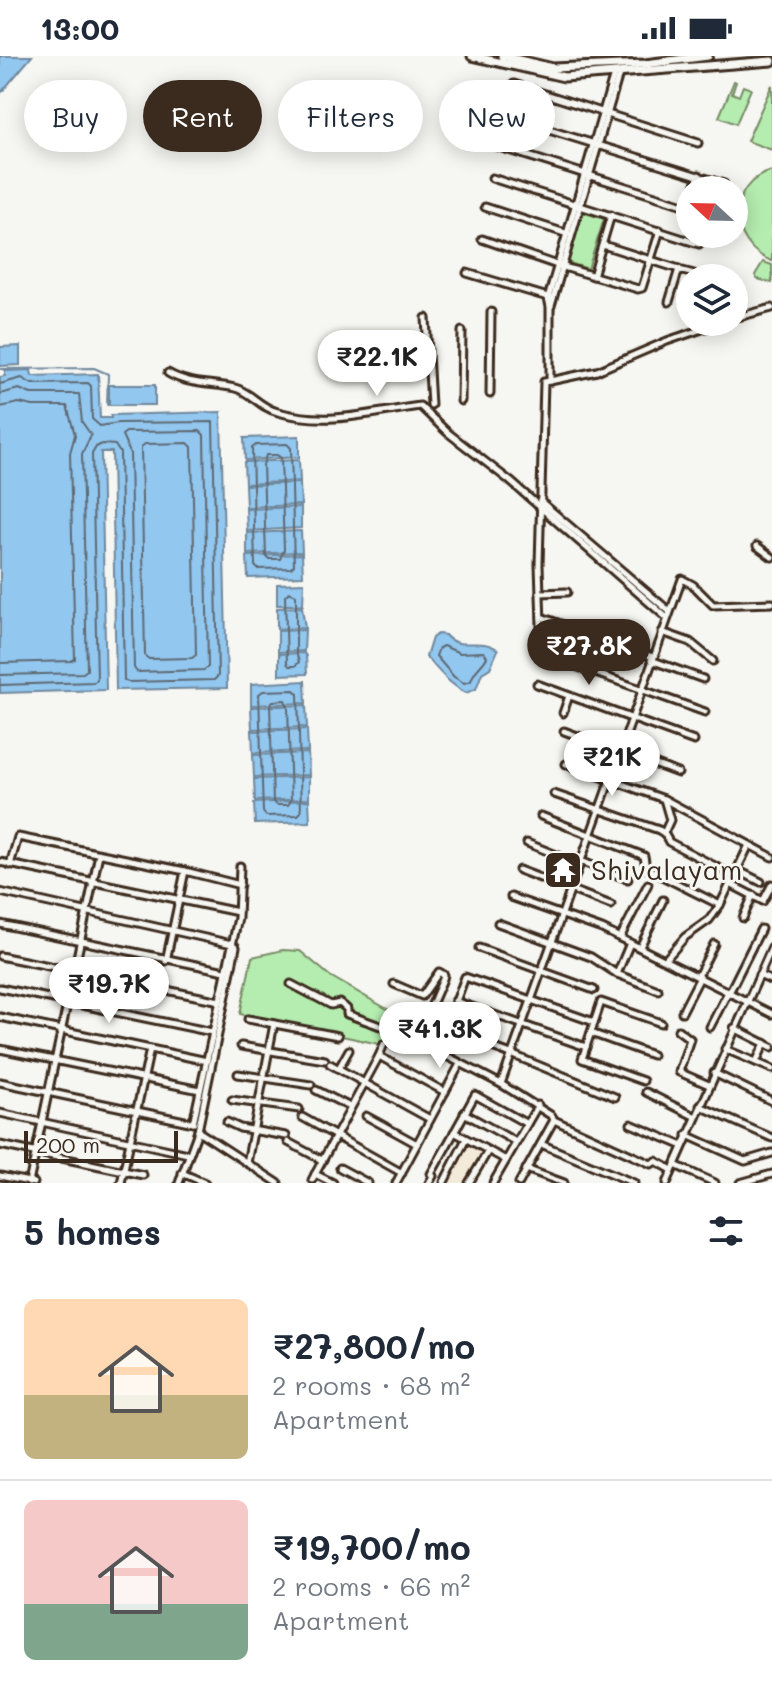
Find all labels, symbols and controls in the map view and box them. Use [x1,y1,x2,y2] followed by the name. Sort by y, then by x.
[40,8,119,48] text: 13:00
[24,80,127,152] chip: Buy
[143,80,262,152] chip: Rent
[278,80,423,152] chip: Filters
[439,80,555,152] chip: New
[676,176,748,248] north arrow
[676,176,748,336] map controls
[676,264,748,336] button: layers
[312,330,442,398] pin: ₹22.1K
[336,339,418,373] text: ₹22.1K
[524,619,654,687] pin: ₹27.8K
[545,628,633,662] text: ₹27.8K
[565,730,659,798] pin: ₹21K
[582,739,642,773] text: ₹21K
[542,849,584,891] temple icon: Shivalayam
[591,851,742,887] place label: Shivalayam
[44,957,174,1025] pin: ₹19.7K
[67,966,151,1000] text: ₹19.7K
[375,1002,505,1070] pin: ₹41.3K
[397,1011,483,1045] text: ₹41.3K
[24,1127,178,1163] scale bar
[36,1130,100,1159] text: 200 m
[24,1209,161,1254] text: 5 homes
[704,1209,748,1253] icon: filters
[272,1323,475,1368] text: ₹27,800/mo
[88,1331,184,1427] icon: home
[272,1368,470,1402] text: 2 rooms · 68 m²
[272,1402,409,1436] text: Apartment
[272,1524,471,1569] text: ₹19,700/mo
[88,1532,184,1628] icon: home
[272,1569,470,1603] text: 2 rooms · 66 m²
[272,1603,409,1637] text: Apartment

